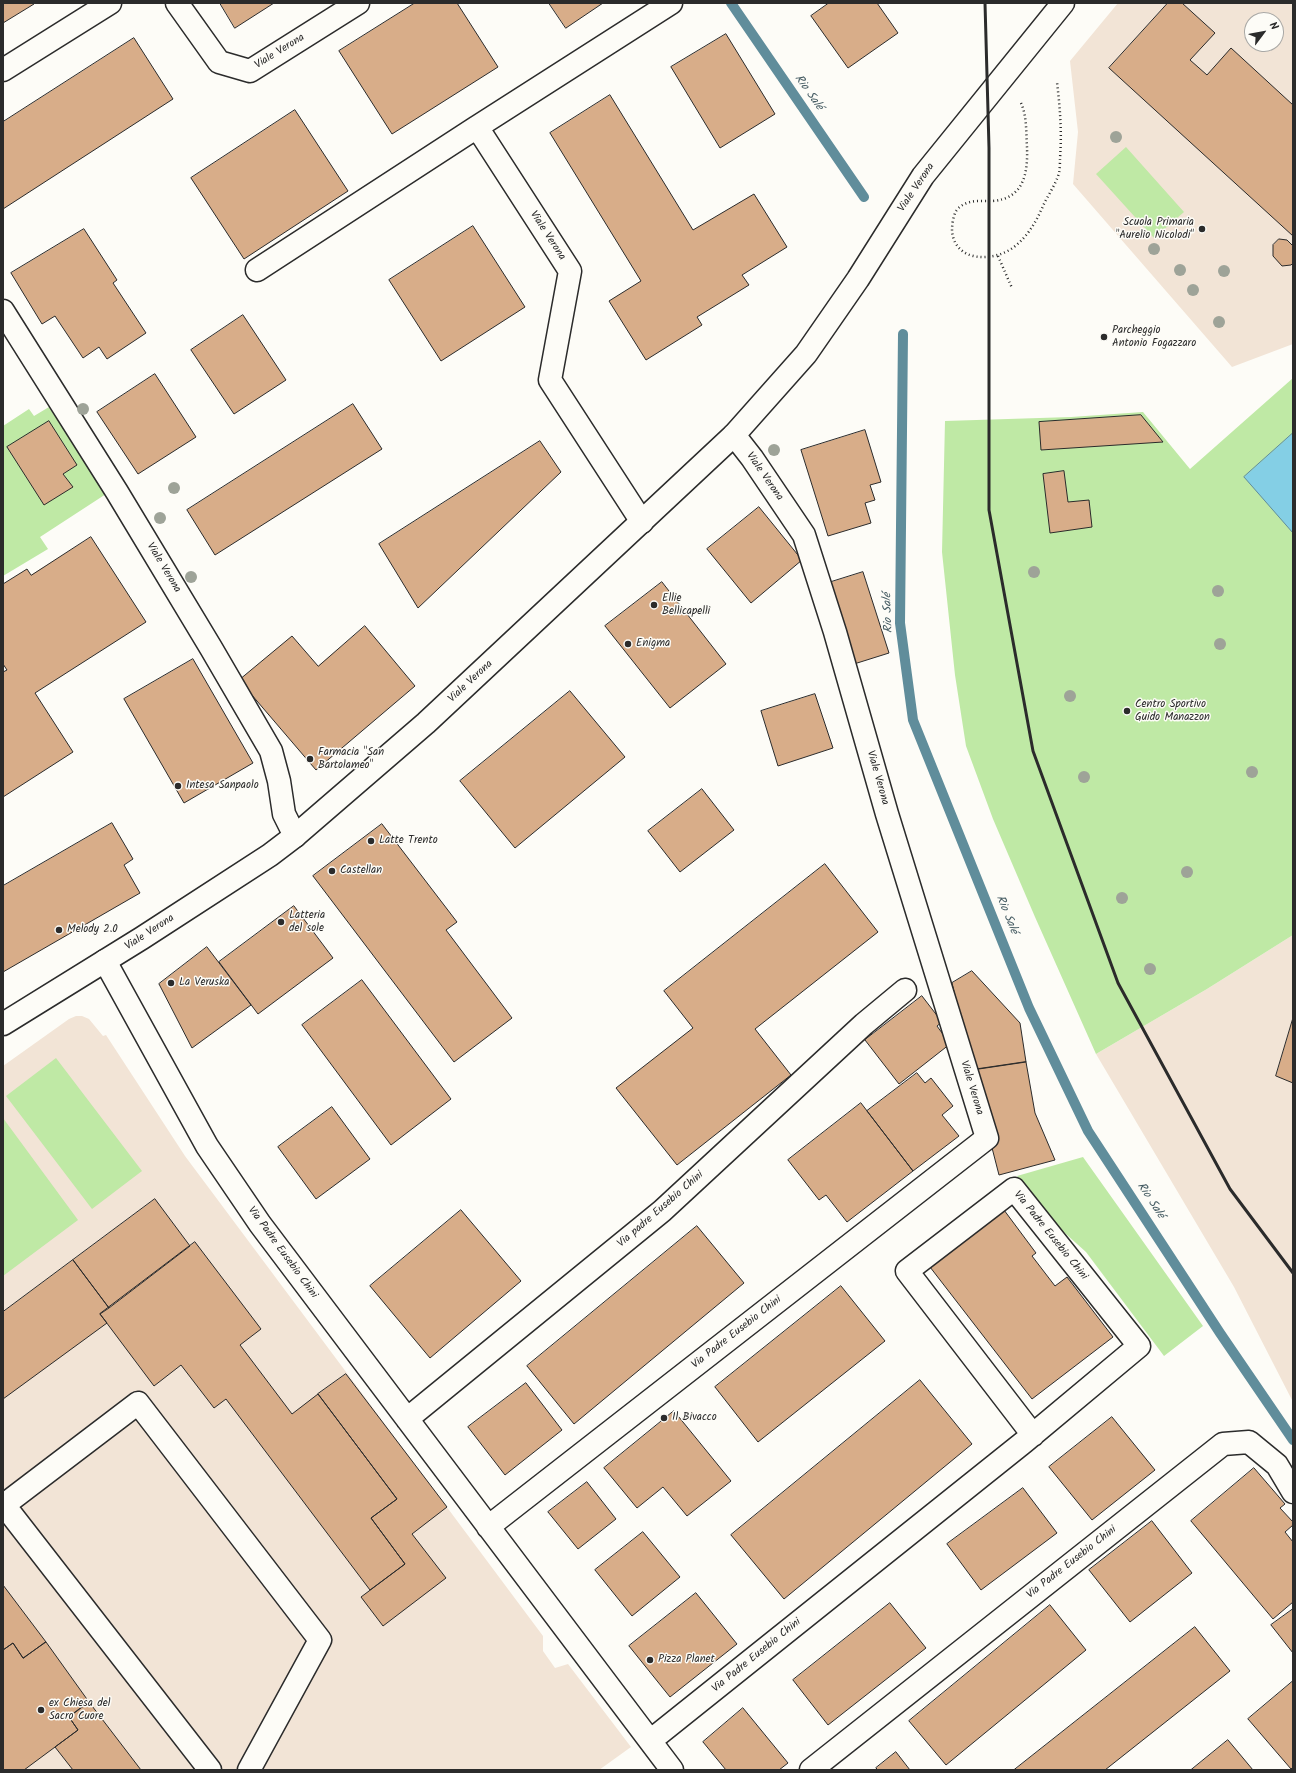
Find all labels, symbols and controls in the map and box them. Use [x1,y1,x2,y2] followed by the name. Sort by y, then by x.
[1244,12,1284,52] north arrow
[1264,18,1283,34] text: N
[253,32,307,72] street label: Viale Verona
[791,72,825,114] water label: Rio Salé
[896,161,938,215] street label: Viale Verona
[526,209,568,263] street label: Viale Verona
[1116,216,1194,242] place label: Scuola Primaria "Aurelio Nicolodi"
[1197,224,1207,234] marker: Scuola Primaria "Aurelio Nicolodi"
[1112,324,1196,350] place label: Parcheggio Antonio Fogazzaro
[1099,332,1109,342] marker: Parcheggio Antonio Fogazzaro
[742,450,786,504] street label: Viale Verona
[143,541,183,595] street label: Viale Verona
[662,592,710,618] place label: Ellie Bellicapelli
[881,593,897,633] water label: Rio Salé
[649,600,659,610] marker: Ellie Bellicapelli
[636,637,670,651] place label: Enigma
[623,639,633,649] marker: Enigma
[446,658,496,706] street label: Viale Verona
[1135,698,1210,724] place label: Centro Sportivo Guido Manazzon
[1122,706,1132,716] marker: Centro Sportivo Guido Manazzon
[318,746,384,772] place label: Farmacia "San Bartolameo"
[863,749,891,807] street label: Viale Verona
[305,754,315,764] marker: Farmacia "San Bartolameo"
[186,779,259,793] place label: Intesa Sanpaolo
[173,781,183,791] marker: Intesa Sanpaolo
[379,834,438,848] place label: Latte Trento
[366,836,376,846] marker: Latte Trento
[340,864,382,878] place label: Castellan
[327,866,337,876] marker: Castellan
[992,894,1020,936] water label: Rio Salé
[289,909,325,935] place label: Latteria del sole
[123,912,177,954] street label: Viale Verona
[276,917,286,927] marker: Latteria del sole
[67,923,118,937] place label: Melody 2.0
[54,925,64,935] marker: Melody 2.0
[179,976,229,990] place label: La Veruska
[166,978,176,988] marker: La Veruska
[956,1059,986,1117] street label: Viale Verona
[615,1169,707,1251] street label: Via padre Eusebio Chini
[1133,1180,1167,1222] water label: Rio Salé
[1010,1189,1090,1283] street label: Via Padre Eusebio Chini
[244,1204,320,1302] street label: Via Padre Eusebio Chini
[689,1294,785,1372] street label: Via Padre Eusebio Chini
[672,1411,717,1425] place label: Il Bivacco
[659,1413,669,1423] marker: Il Bivacco
[1024,1524,1120,1602] street label: Via Padre Eusebio Chini
[710,1616,804,1696] street label: Via Padre Eusebio Chini
[658,1653,715,1667] place label: Pizza Planet
[645,1655,655,1665] marker: Pizza Planet
[49,1697,111,1723] place label: ex Chiesa del Sacro Cuore
[36,1705,46,1715] marker: ex Chiesa del Sacro Cuore

